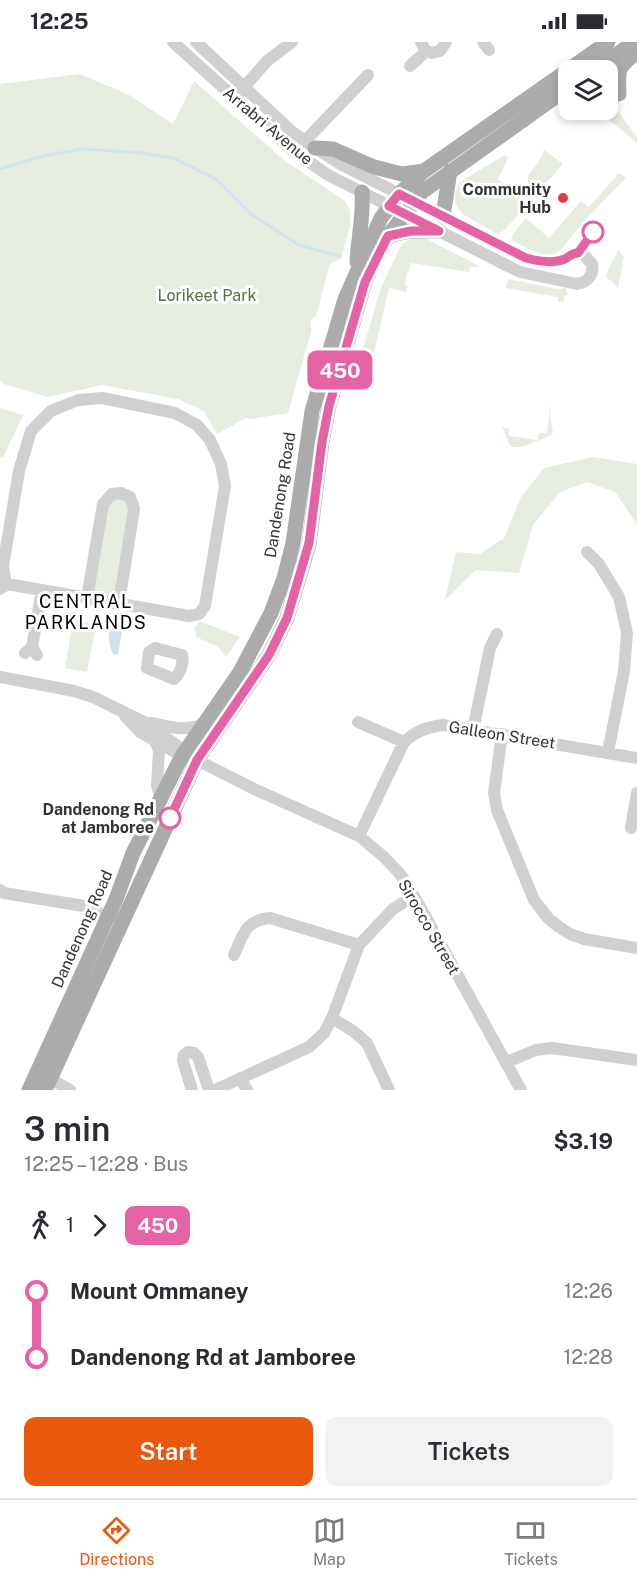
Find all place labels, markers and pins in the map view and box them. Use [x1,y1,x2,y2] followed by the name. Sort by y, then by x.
[463,180,551,217] place label: Community Hub
[556,191,570,205] marker: Community Hub
[582,221,604,243] unlabelled marker
[43,800,154,837] place label: Dandenong Rd at Jamboree
[159,807,181,829] marker: Dandenong Rd at Jamboree

